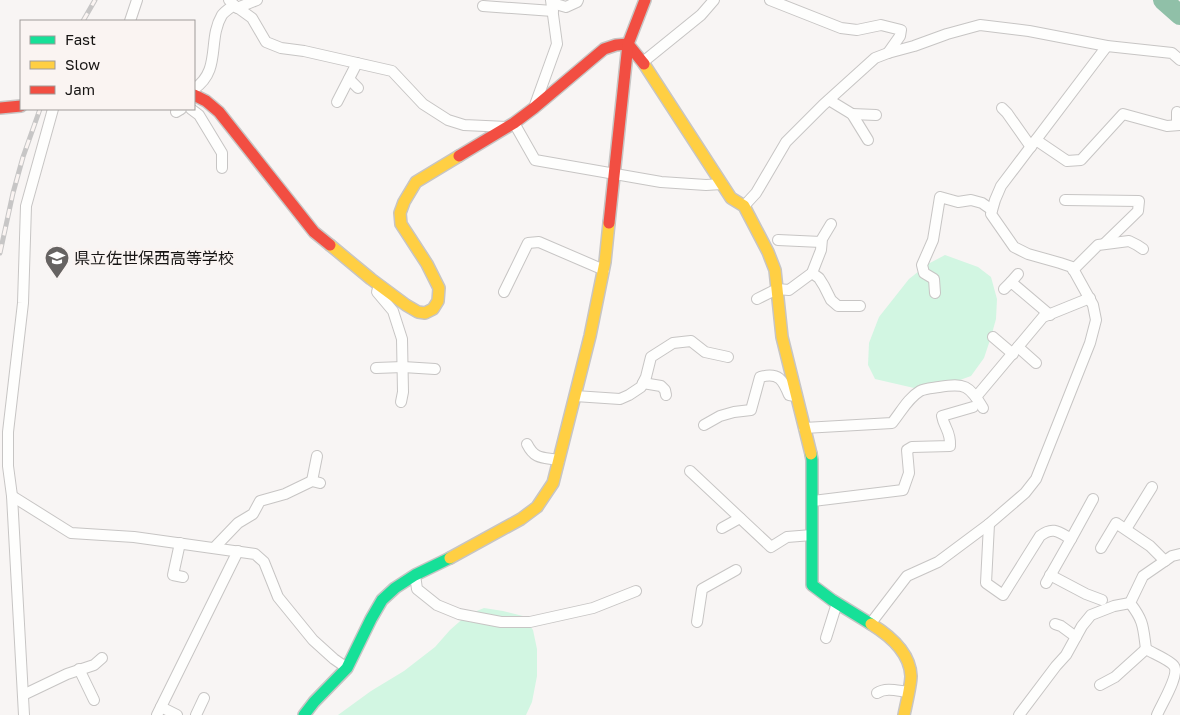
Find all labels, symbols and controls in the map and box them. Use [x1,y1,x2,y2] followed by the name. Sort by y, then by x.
[20,20,195,110] legend
[65,30,96,48] text: Fast
[65,55,100,73] text: Slow
[65,80,95,98] text: Jam
[44,245,70,279] school or university icon: 県立佐世保西高等学校
[74,248,234,268] place label: 県立佐世保西高等学校

